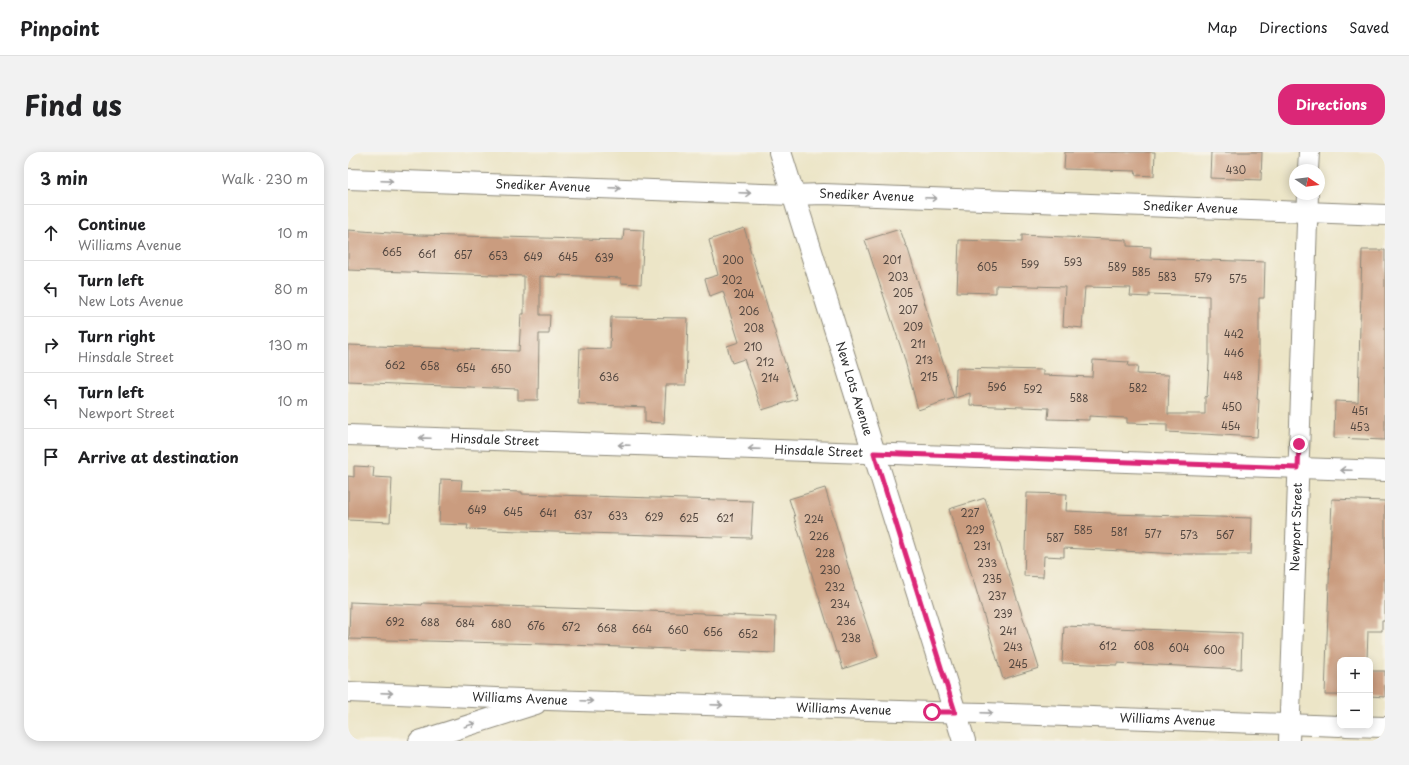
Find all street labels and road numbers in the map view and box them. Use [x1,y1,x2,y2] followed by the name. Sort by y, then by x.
[495,174,591,196] street label: Snediker Avenue
[819,184,915,205] street label: Snediker Avenue
[1143,196,1238,217] street label: Snediker Avenue
[832,339,878,438] street label: New Lots Avenue
[450,429,540,450] street label: Hinsdale Street
[774,440,863,461] street label: Hinsdale Street
[1285,482,1306,572] street label: Newport Street
[472,687,568,709] street label: Williams Avenue
[796,698,892,719] street label: Williams Avenue
[1119,708,1216,729] street label: Williams Avenue

